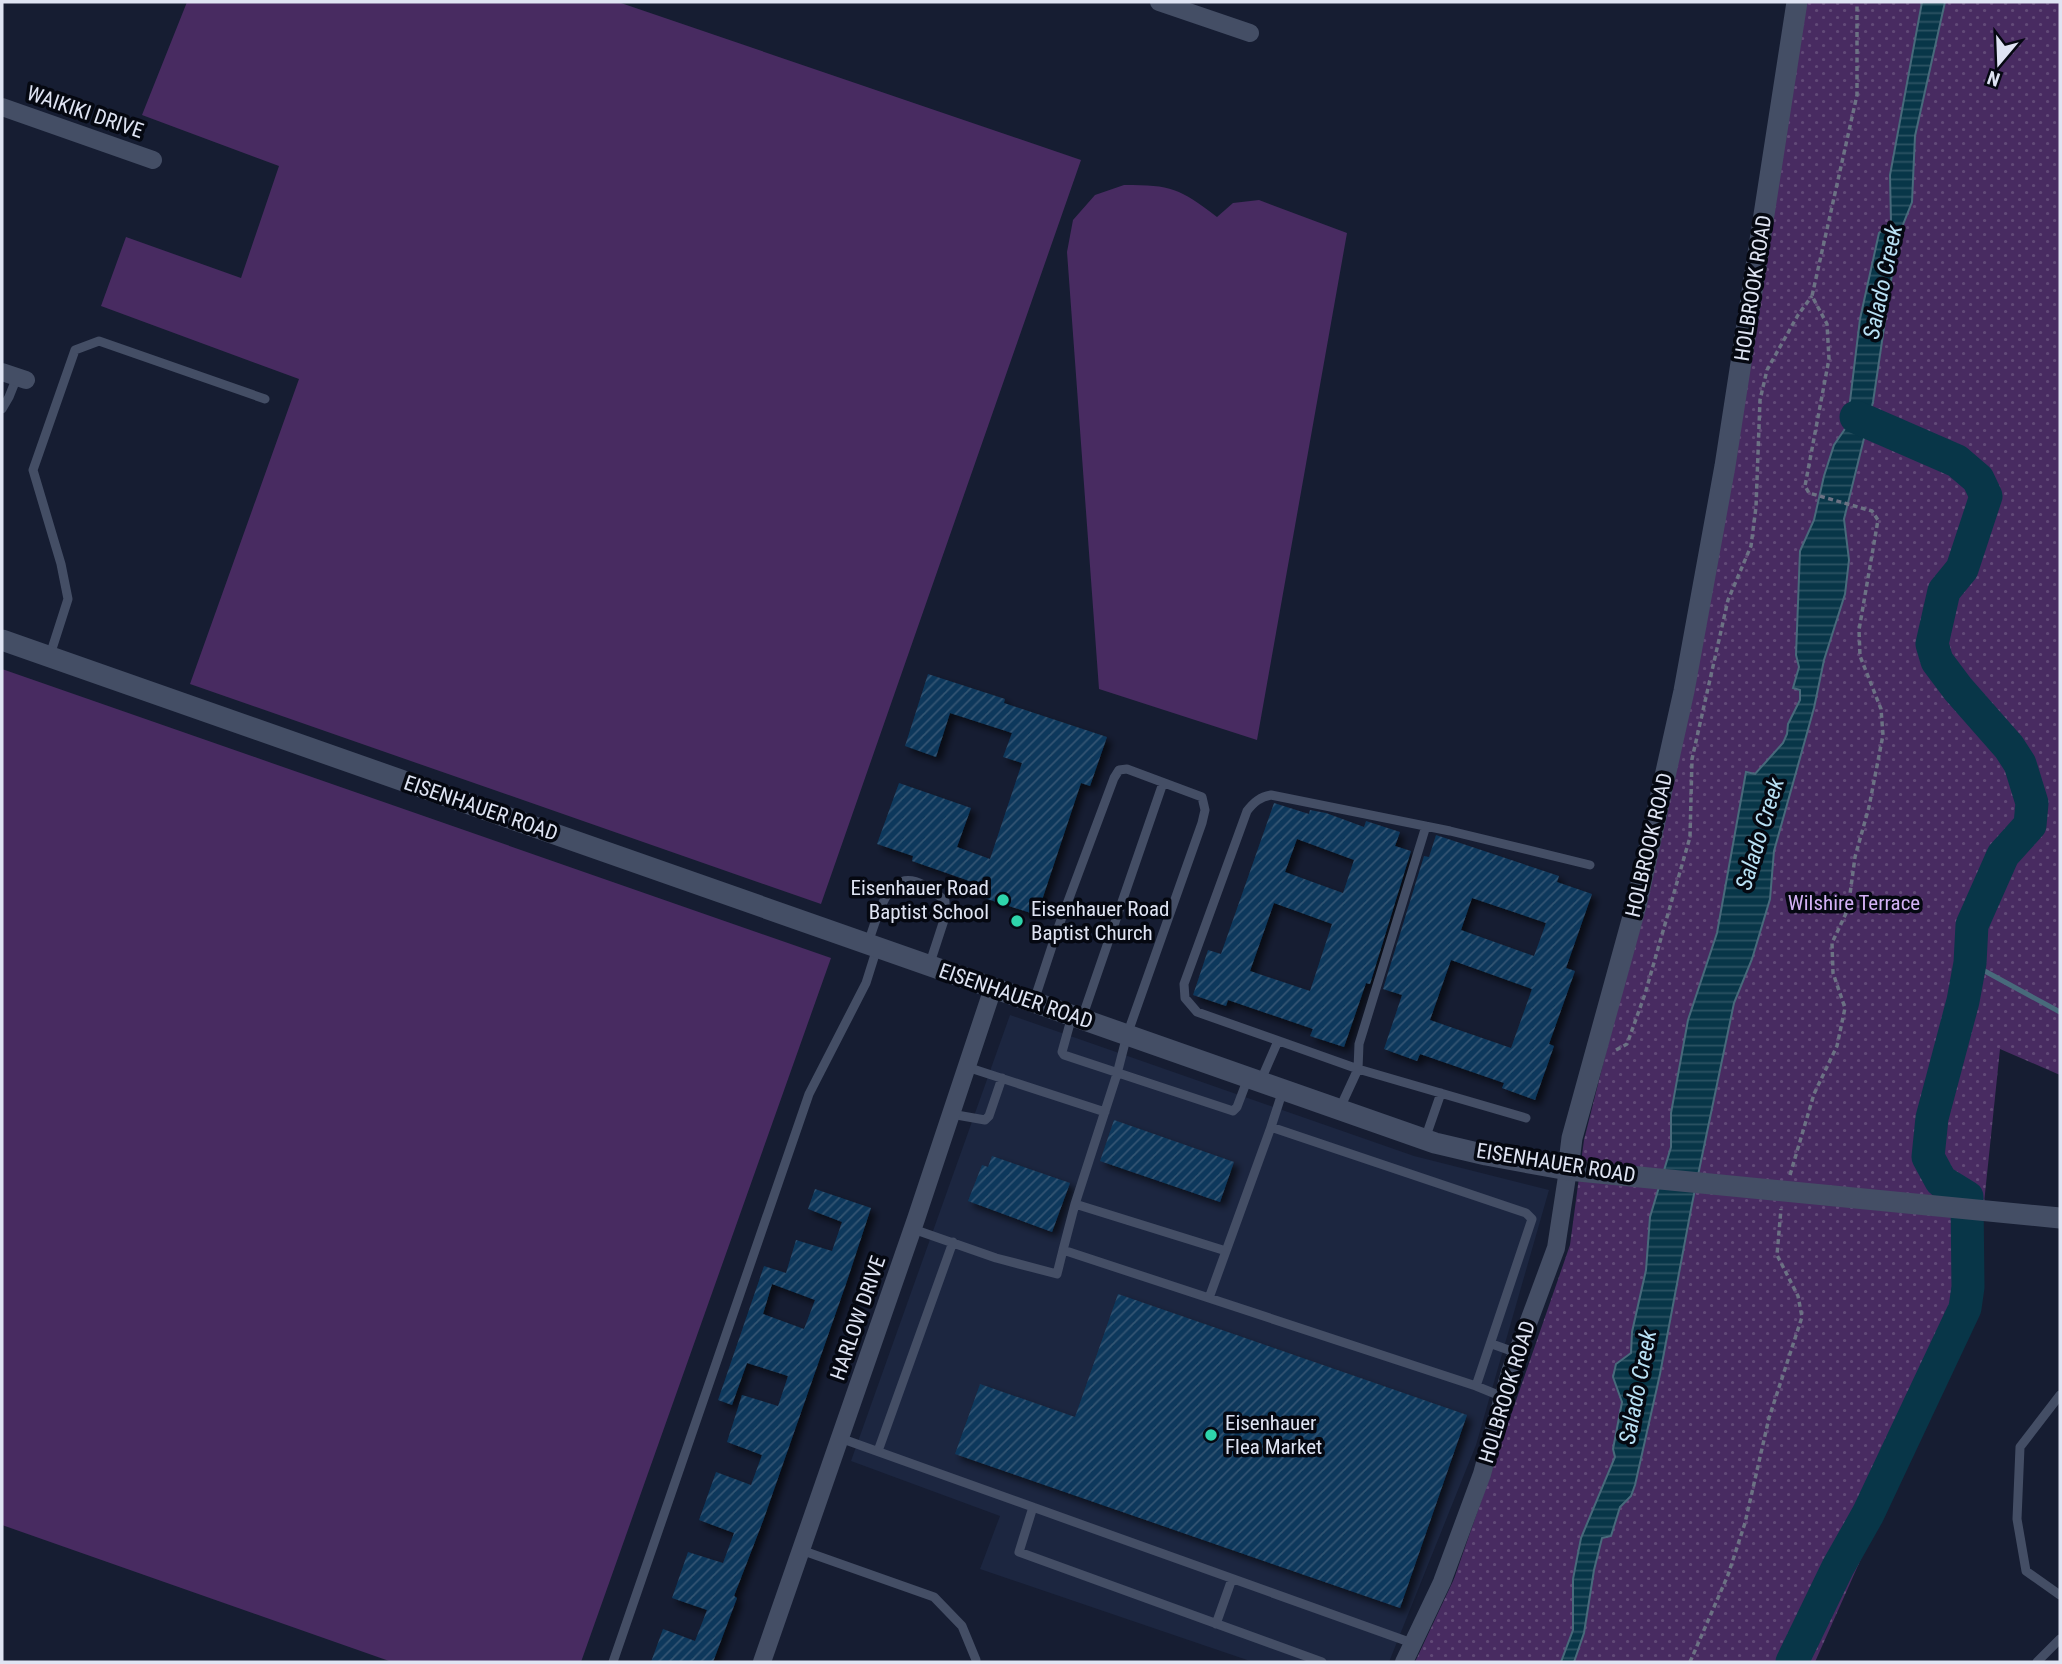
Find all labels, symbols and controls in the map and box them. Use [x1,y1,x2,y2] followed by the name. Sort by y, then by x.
[1964,28,2034,98] north arrow
[1984,66,2003,91] text: N
[24,81,146,143] street label: WAIKIKI DRIVE
[1730,213,1776,363] street label: HOLBROOK ROAD
[1858,222,1908,341] water label: Salado Creek
[401,770,561,846] street label: EISENHAUER ROAD
[1621,770,1677,920] street label: HOLBROOK ROAD
[1730,774,1790,893] water label: Salado Creek
[851,876,989,924] place label: Eisenhauer Road Baptist School
[1788,891,1920,915] park label: Wilshire Terrace
[995,892,1011,908] marker: Eisenhauer Road Baptist School
[1031,897,1169,945] place label: Eisenhauer Road Baptist Church
[1009,913,1025,929] marker: Eisenhauer Road Baptist Church
[936,958,1096,1034] street label: EISENHAUER ROAD
[1475,1139,1637,1187] street label: EISENHAUER ROAD
[826,1253,890,1383] street label: HARLOW DRIVE
[1474,1318,1540,1466] street label: HOLBROOK ROAD
[1614,1327,1662,1446] water label: Salado Creek
[1225,1411,1322,1459] place label: Eisenhauer Flea Market
[1203,1427,1219,1443] marker: Eisenhauer Flea Market

